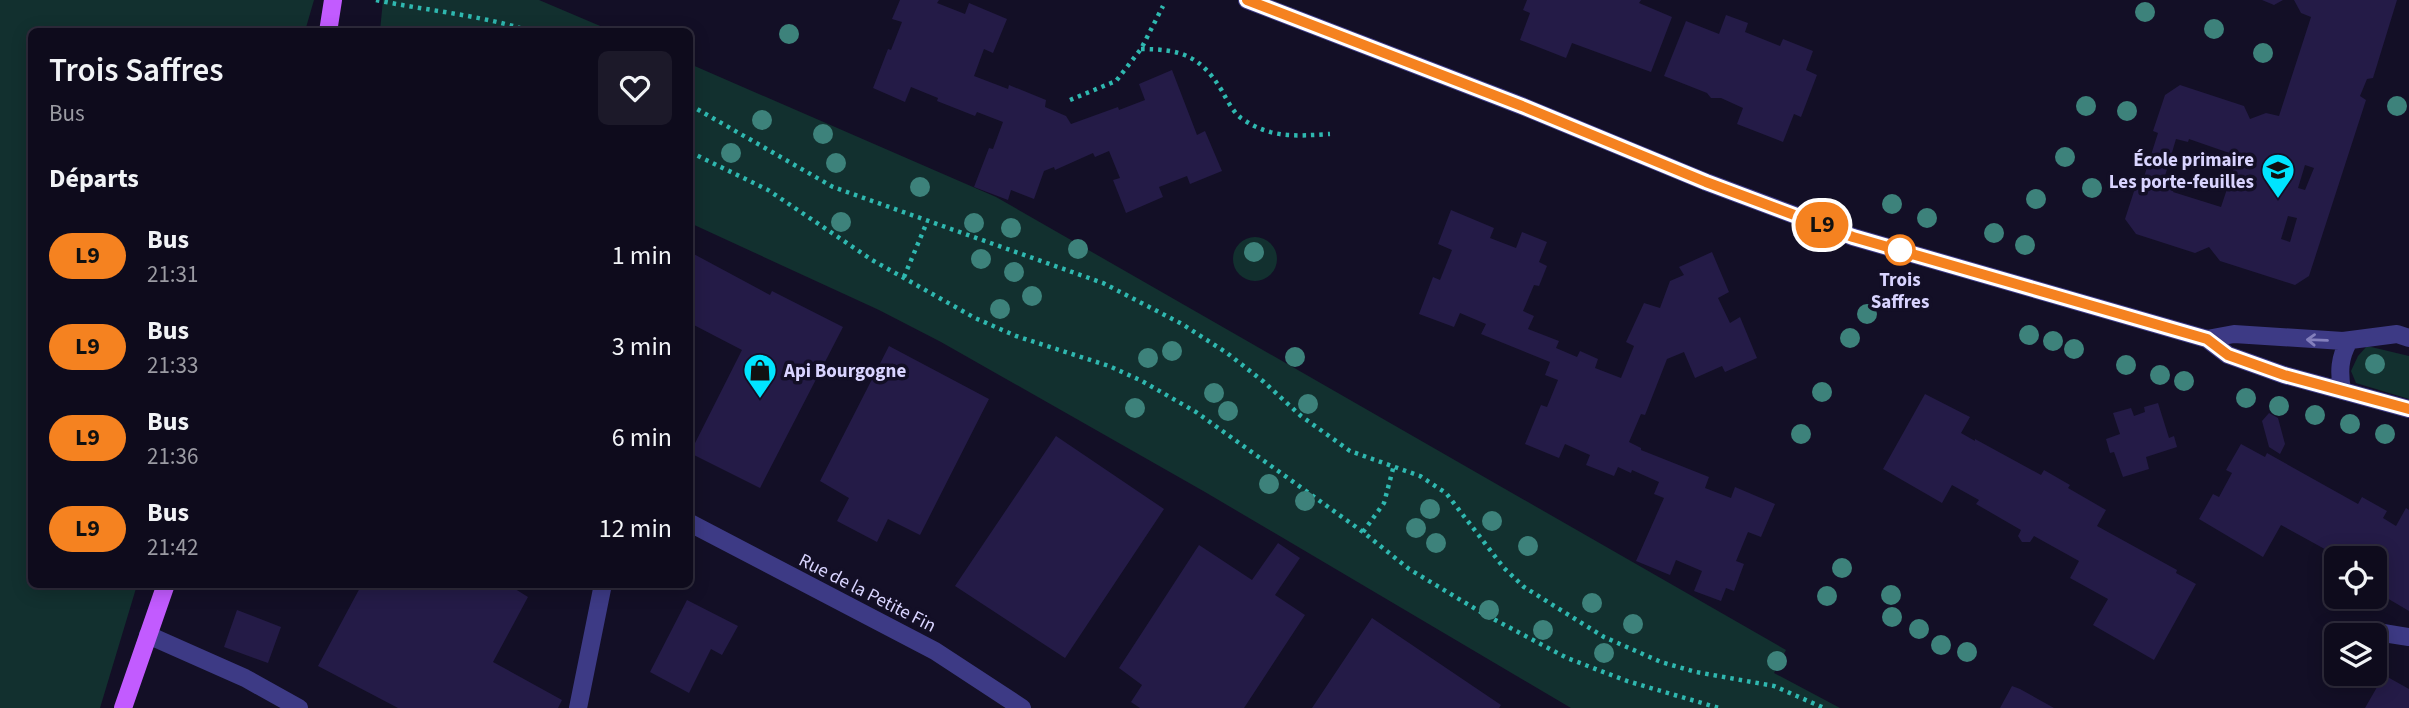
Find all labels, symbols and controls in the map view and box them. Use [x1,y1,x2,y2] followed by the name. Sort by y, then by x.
[49,47,223,94] text: Trois Saffres
[598,51,672,125] button: heart
[49,97,85,130] text: Bus
[2109,147,2254,196] place label: École primaire Les porte-feuilles
[2259,151,2297,200] school or university icon: École primaire Les porte-feuilles
[49,160,139,197] text: Départs
[1790,202,1854,248] line badge: L9
[1809,207,1835,242] text: L9
[147,221,189,258] text: Bus
[1885,235,1915,265] marker: Trois Saffres
[612,237,672,274] text: 1 min
[75,238,100,273] text: L9
[147,258,198,291] text: 21:31
[1871,267,1929,316] place label: Trois Saffres
[147,312,189,349] text: Bus
[612,328,672,365] text: 3 min
[75,329,100,364] text: L9
[2306,334,2329,347] one-way arrow
[147,349,198,382] text: 21:33
[741,351,779,400] shop icon: Api Bourgogne
[783,358,906,385] place label: Api Bourgogne
[147,403,189,440] text: Bus
[612,419,672,456] text: 6 min
[75,420,100,455] text: L9
[147,440,198,473] text: 21:36
[147,494,189,531] text: Bus
[599,510,672,547] text: 12 min
[75,511,100,546] text: L9
[147,531,198,564] text: 21:42
[2324,546,2387,686] map controls
[2324,546,2387,609] button: locate
[794,547,941,640] street label: Rue de la Petite Fin
[2324,623,2387,686] button: layers

